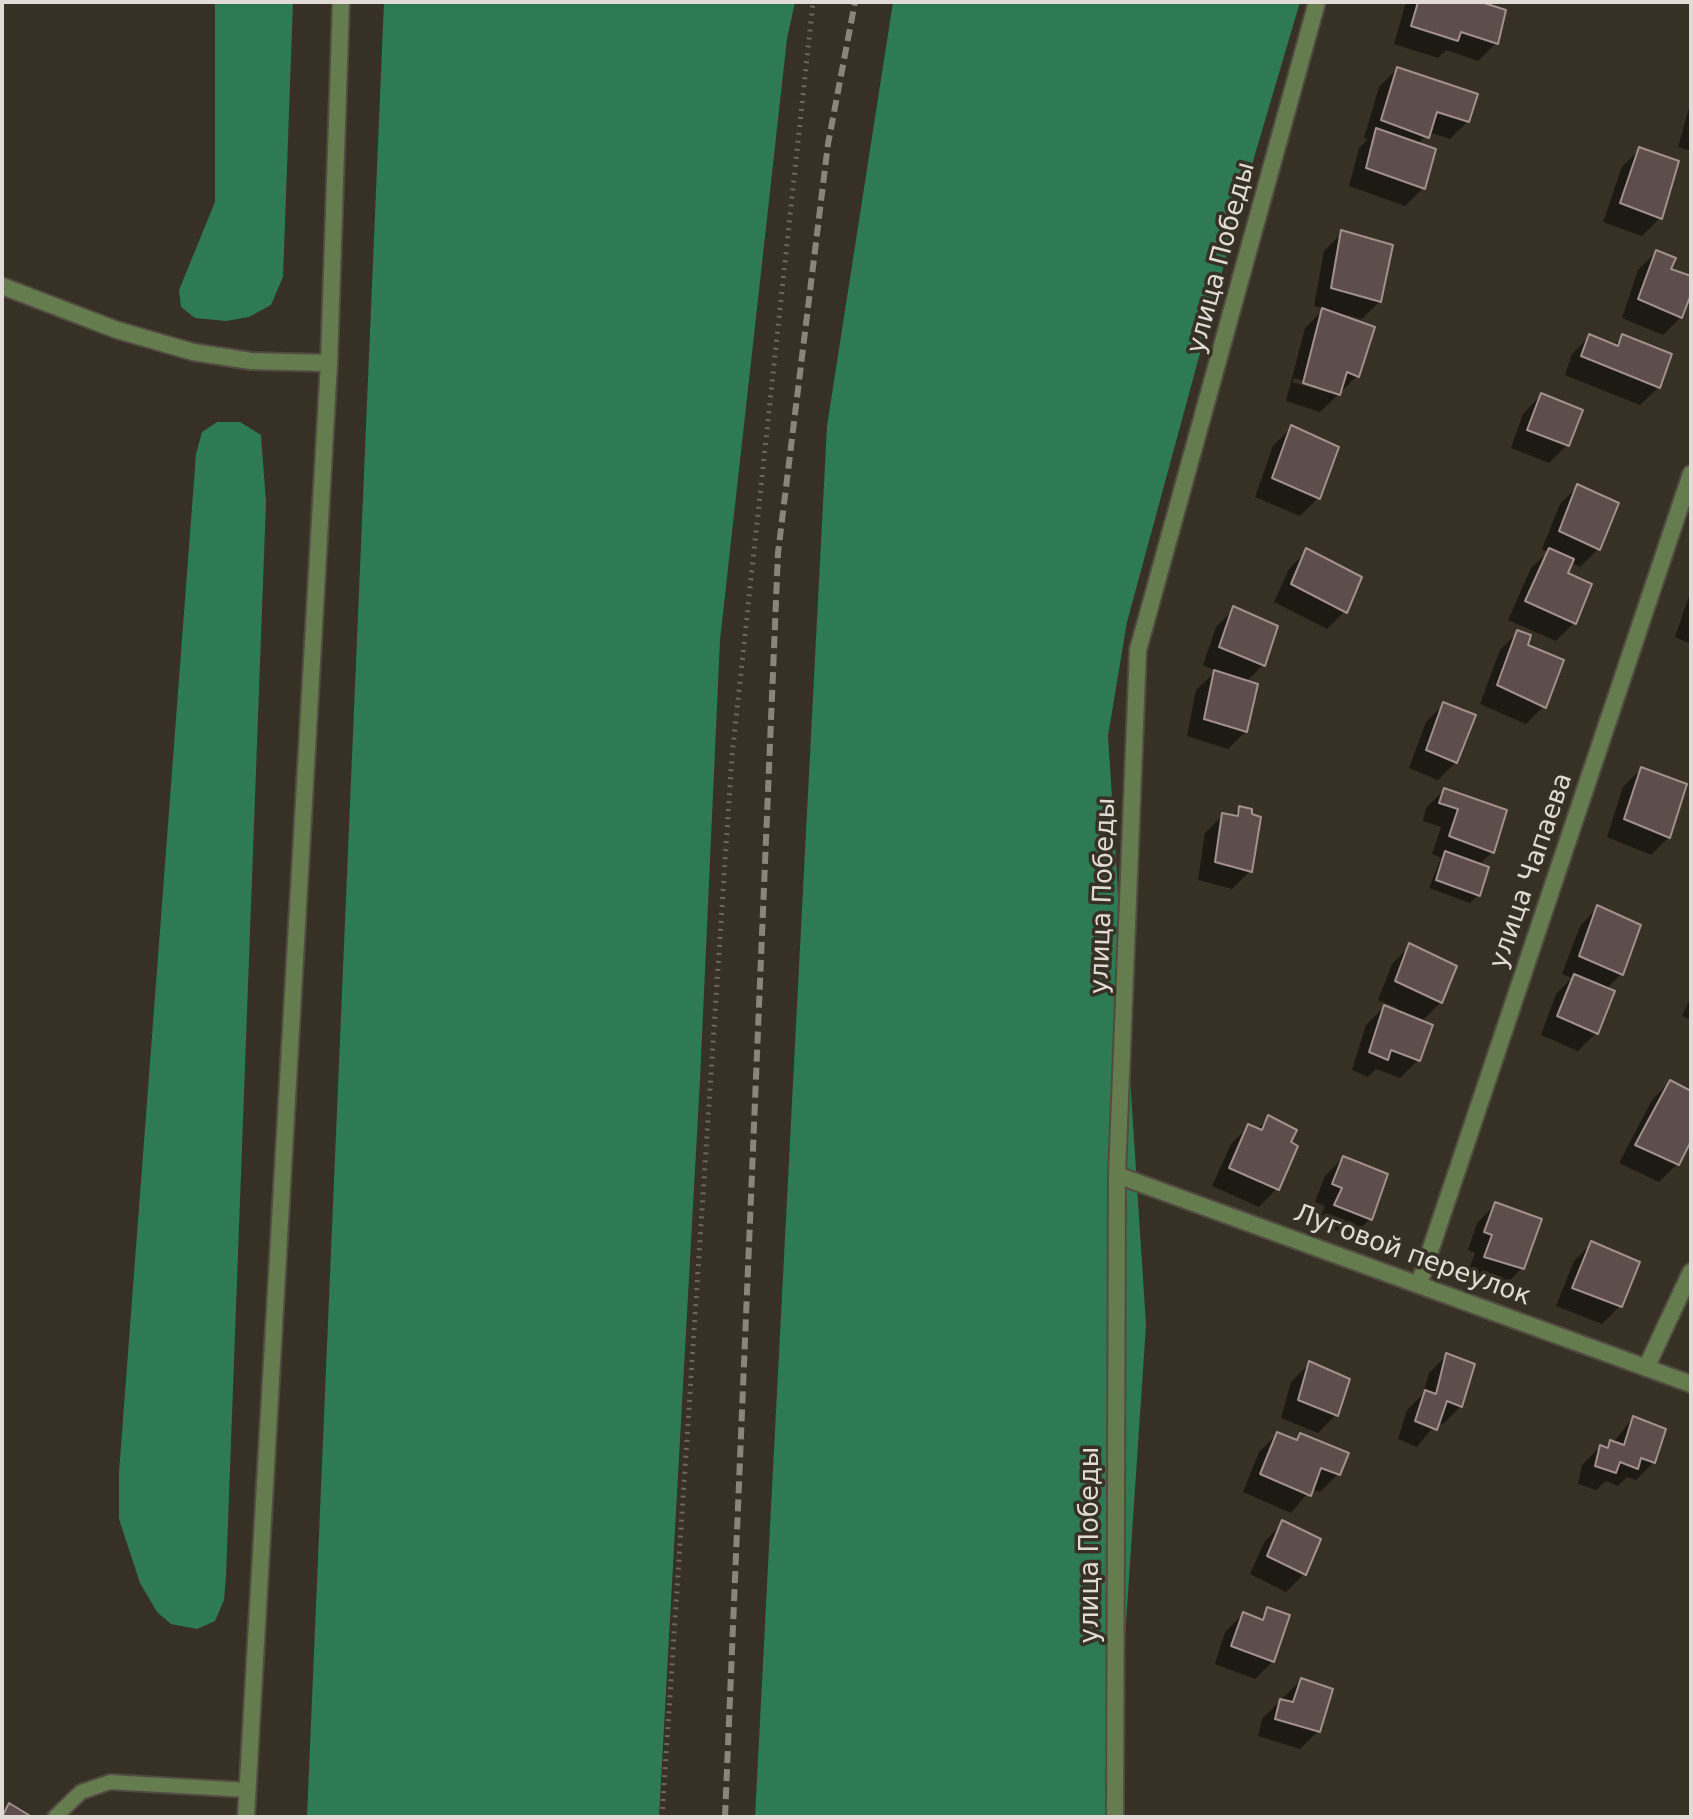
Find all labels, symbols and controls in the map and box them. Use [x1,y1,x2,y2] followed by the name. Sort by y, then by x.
[1181,159,1263,357] street label: улица Победы
[1484,769,1580,973] street label: улица Чапаева
[1085,797,1123,995] street label: улица Победы
[1289,1199,1535,1313] street label: Луговой переулок
[1075,1447,1107,1643] street label: улица Победы

